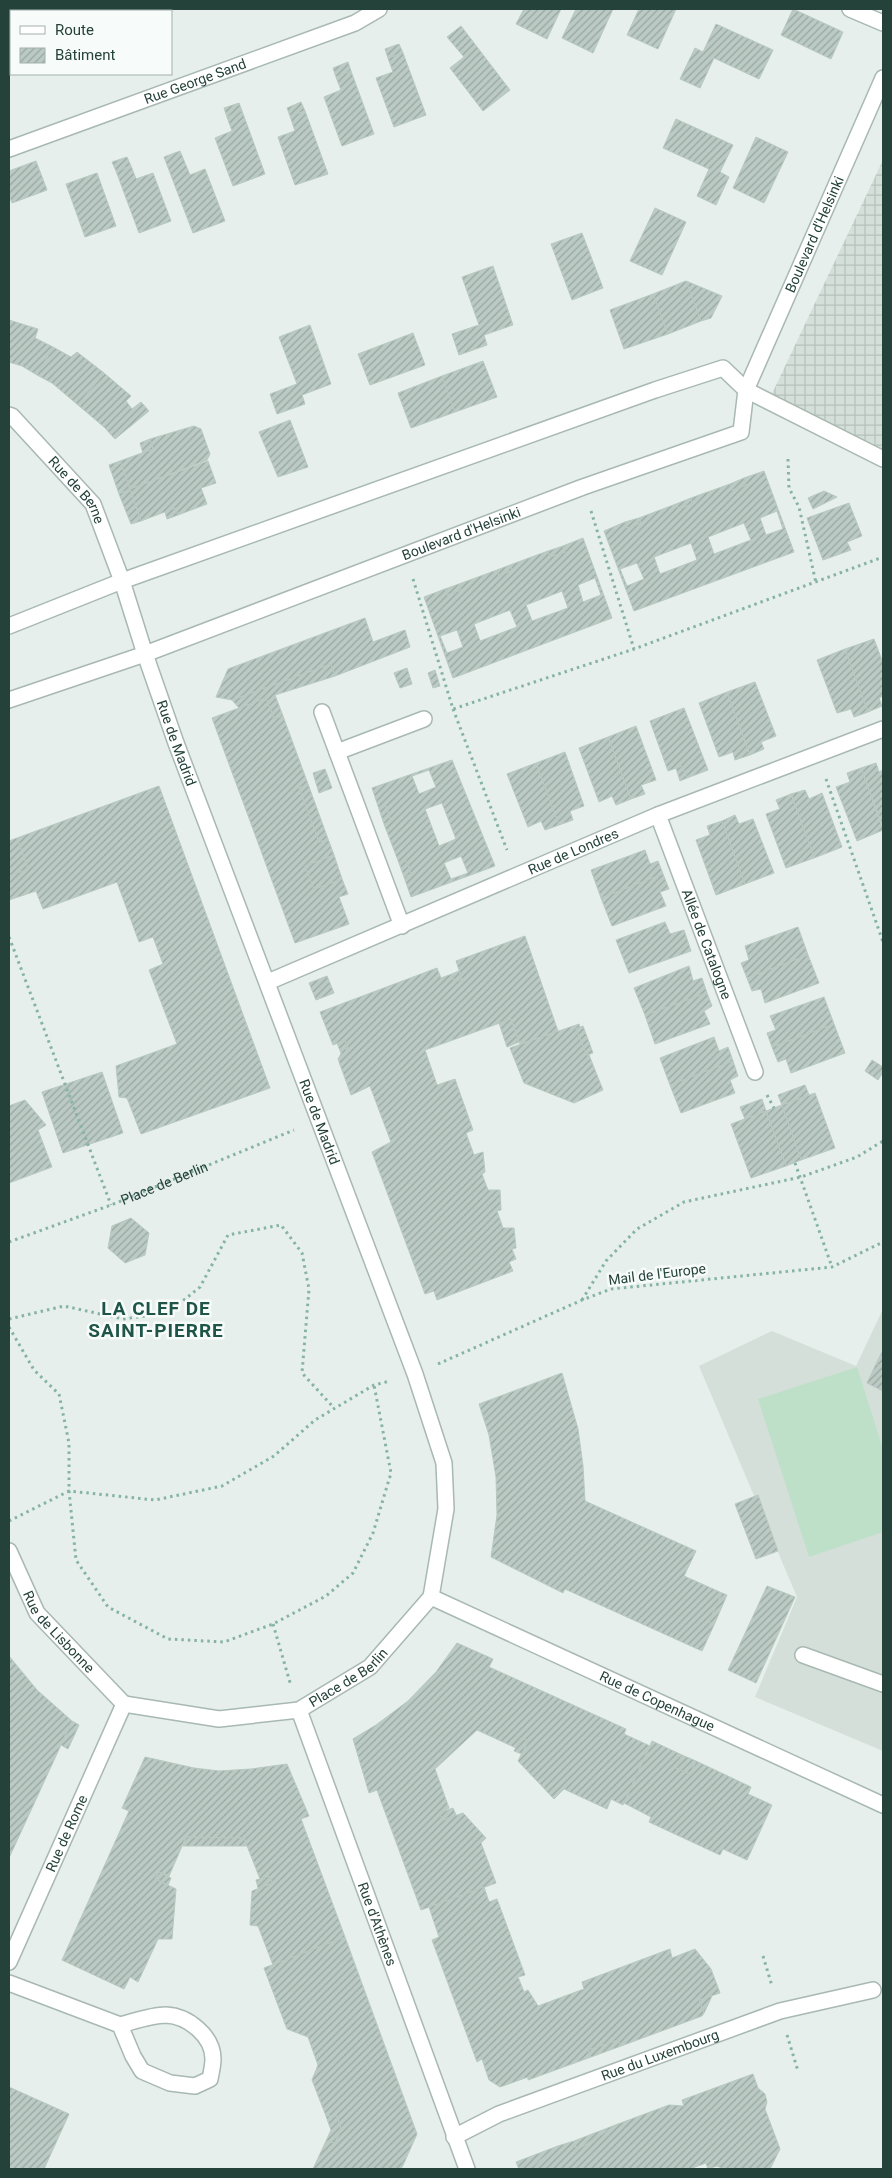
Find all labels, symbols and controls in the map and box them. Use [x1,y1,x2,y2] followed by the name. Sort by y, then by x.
[10,10,172,75] legend
[55,21,94,39] text: Route
[55,46,115,64] text: Bâtiment
[142,55,248,107] street label: Rue George Sand
[782,174,847,295] street label: Boulevard d'Helsinki
[45,453,108,526] street label: Rue de Berne
[400,504,523,563] street label: Boulevard d'Helsinki
[154,698,199,788] street label: Rue de Madrid
[526,825,621,878] street label: Rue de Londres
[679,887,735,1001] street label: Allée de Catalogne
[296,1077,343,1167] street label: Rue de Madrid
[118,1158,210,1208] street label: Place de Berlin
[607,1260,707,1288] street label: Mail de l'Europe
[88,1297,224,1342] district label: LA CLEF DE SAINT-PIERRE
[20,1588,98,1676] street label: Rue de Lisbonne
[306,1645,391,1710] street label: Place de Berlin
[597,1668,717,1734] street label: Rue de Copenhague
[42,1792,90,1874] street label: Rue de Rome
[355,1880,400,1968] street label: Rue d'Athènes
[599,2026,721,2084] street label: Rue du Luxembourg

